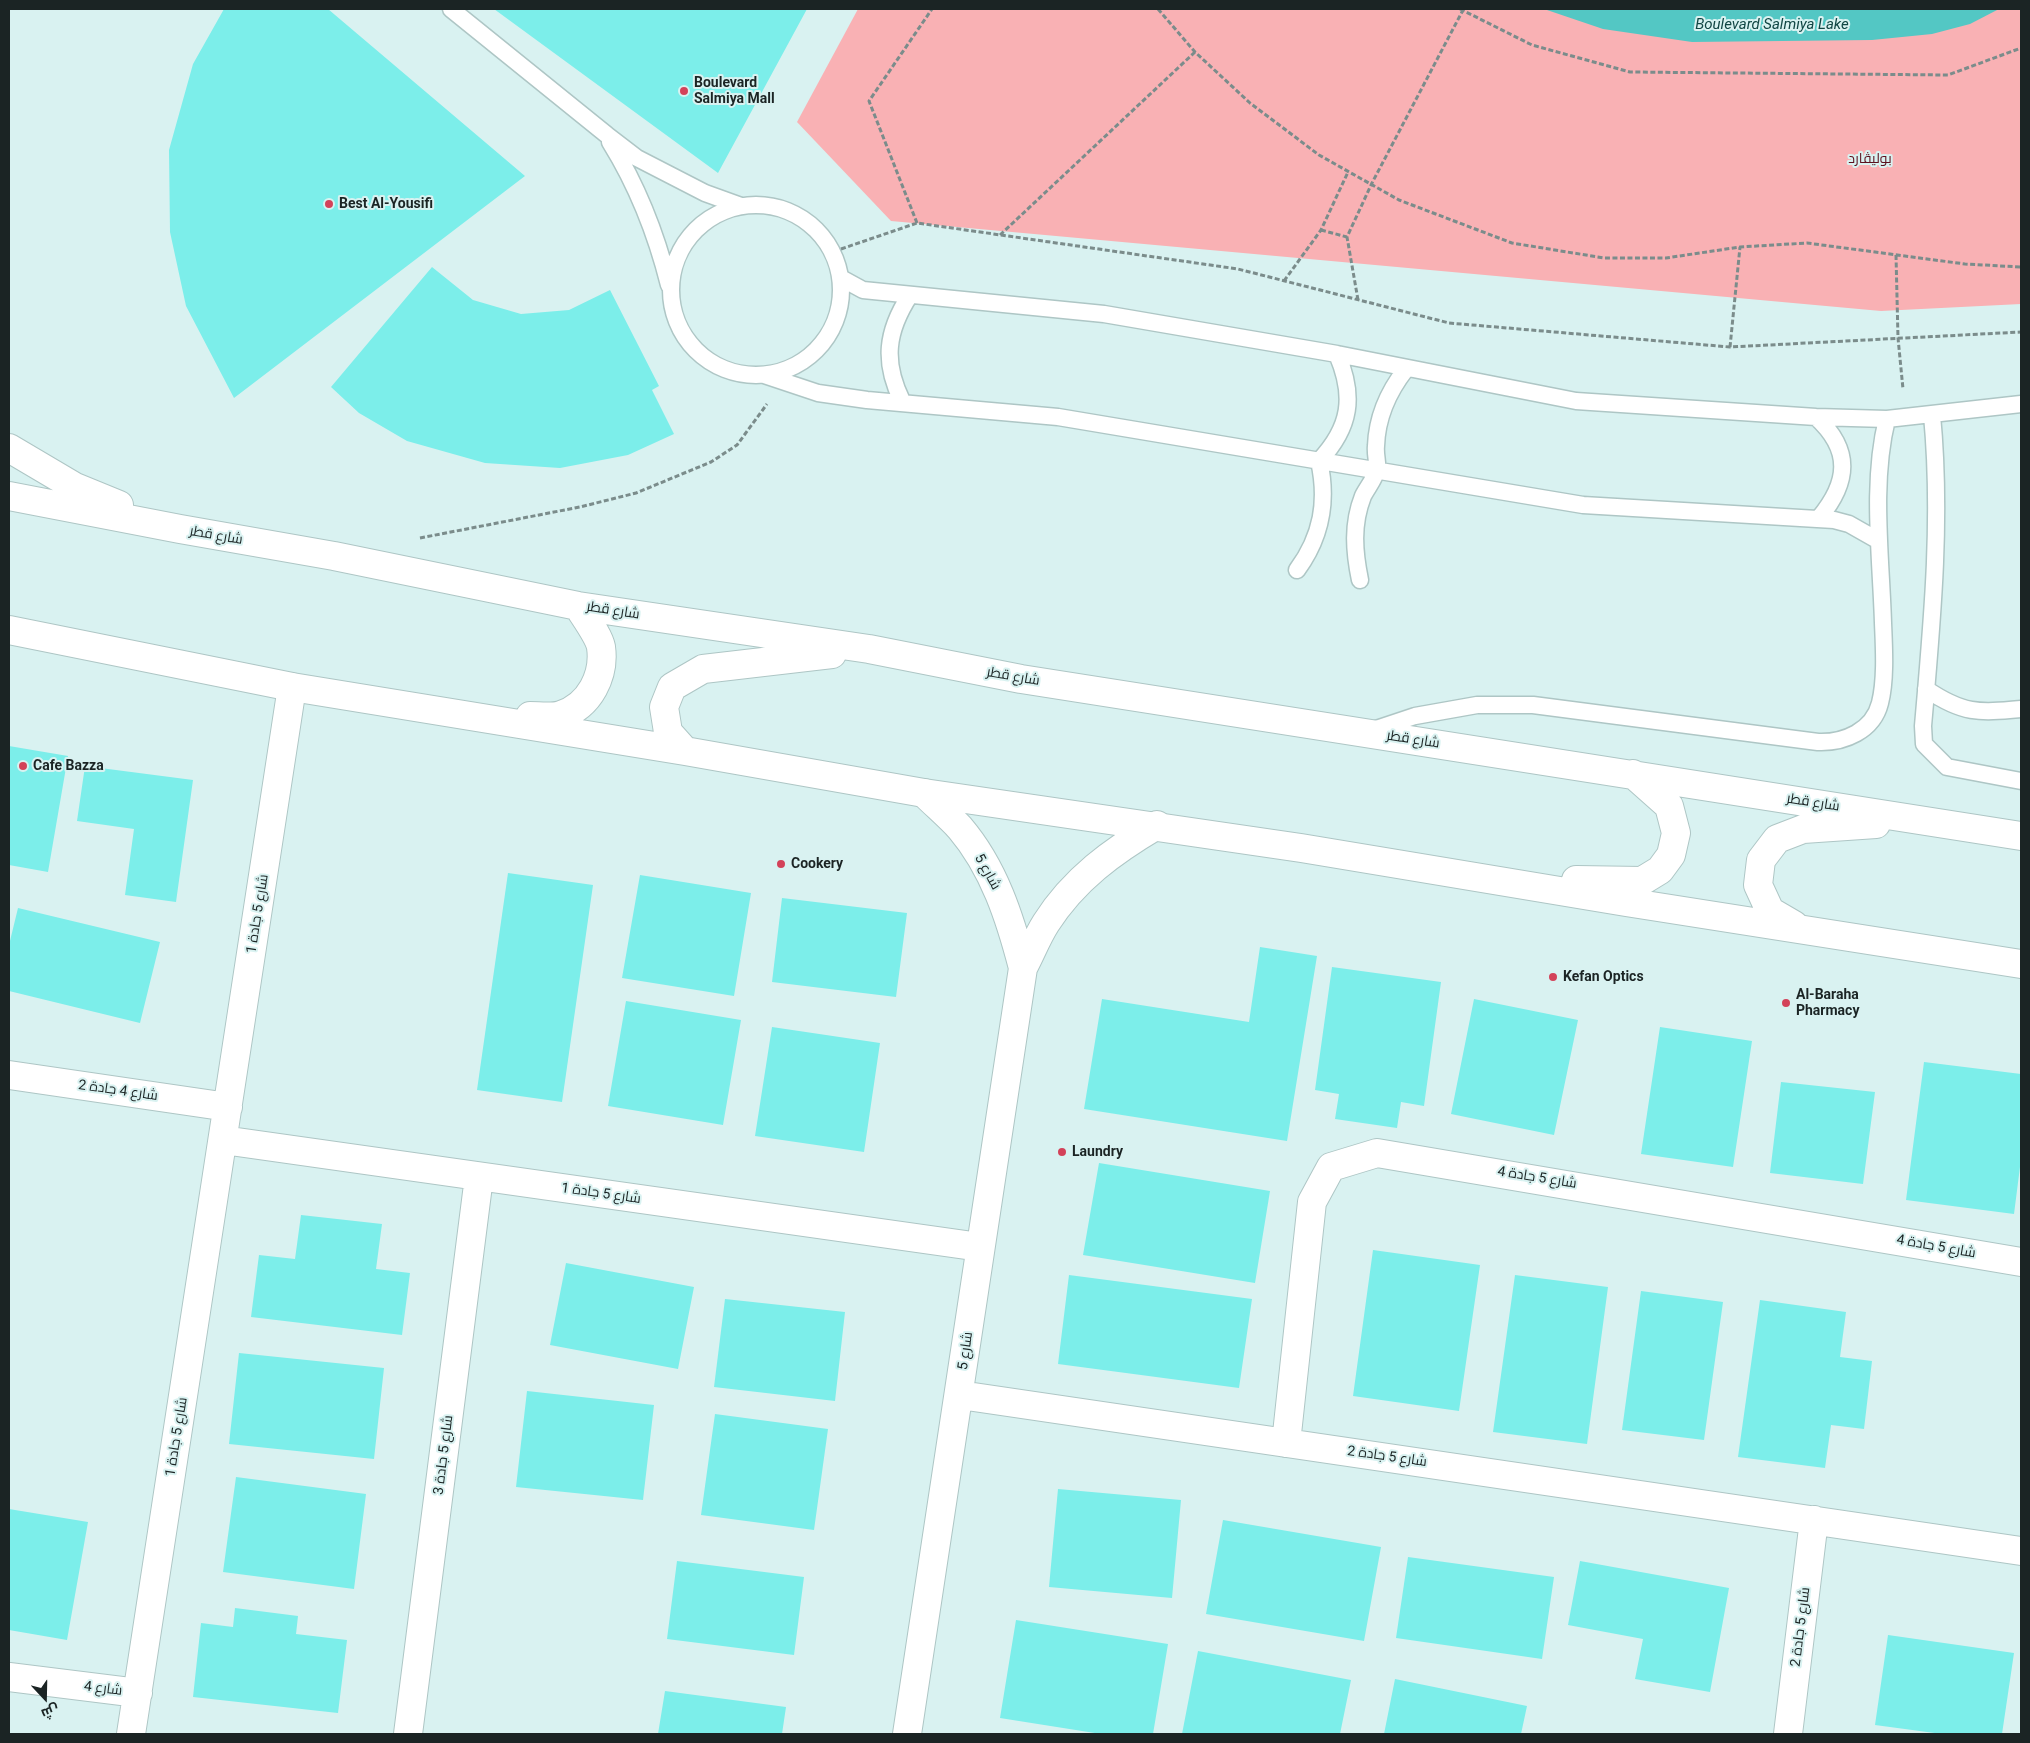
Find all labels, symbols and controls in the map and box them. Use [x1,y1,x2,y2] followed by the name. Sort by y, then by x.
[1695,16,1849,34] water label: Boulevard Salmiya Lake
[694,75,775,108] place label: Boulevard Salmiya Mall
[678,85,690,97] marker: Boulevard Salmiya Mall
[1848,151,1892,167] park label: بوليڤارد
[339,196,433,212] place label: Best Al-Yousifi
[323,198,335,210] marker: Best Al-Yousifi
[188,523,244,549] street label: شارع قطر
[585,598,641,624] street label: شارع قطر
[985,664,1041,690] street label: شارع قطر
[1385,727,1441,753] street label: شارع قطر
[33,758,104,774] place label: Cafe Bazza
[17,760,29,772] marker: Cafe Bazza
[1785,790,1841,816] street label: شارع قطر
[970,851,1004,893] street label: شارع 5
[791,856,843,872] place label: Cookery
[775,858,787,870] marker: Cookery
[243,873,273,955] street label: شارع 5 جادة 1
[1563,969,1644,985] place label: Kefan Optics
[1547,971,1559,983] marker: Kefan Optics
[1796,987,1859,1020] place label: Al-Baraha Pharmacy
[1780,997,1792,1009] marker: Al-Baraha Pharmacy
[77,1077,159,1105] street label: شارع 4 جادة 2
[1072,1144,1123,1160] place label: Laundry
[1056,1146,1068,1158] marker: Laundry
[1496,1163,1578,1193] street label: شارع 5 جادة 4
[560,1180,642,1208] street label: شارع 5 جادة 1
[1895,1232,1977,1262] street label: شارع 5 جادة 4
[955,1331,977,1371] street label: شارع 5
[162,1396,192,1478] street label: شارع 5 جادة 1
[431,1414,457,1496] street label: شارع 5 جادة 3
[1346,1443,1428,1471] street label: شارع 5 جادة 2
[1788,1586,1814,1668] street label: شارع 5 جادة 2
[20,1673,70,1723] north arrow
[83,1678,123,1700] street label: شارع 4
[39,1701,62,1723] text: ش

